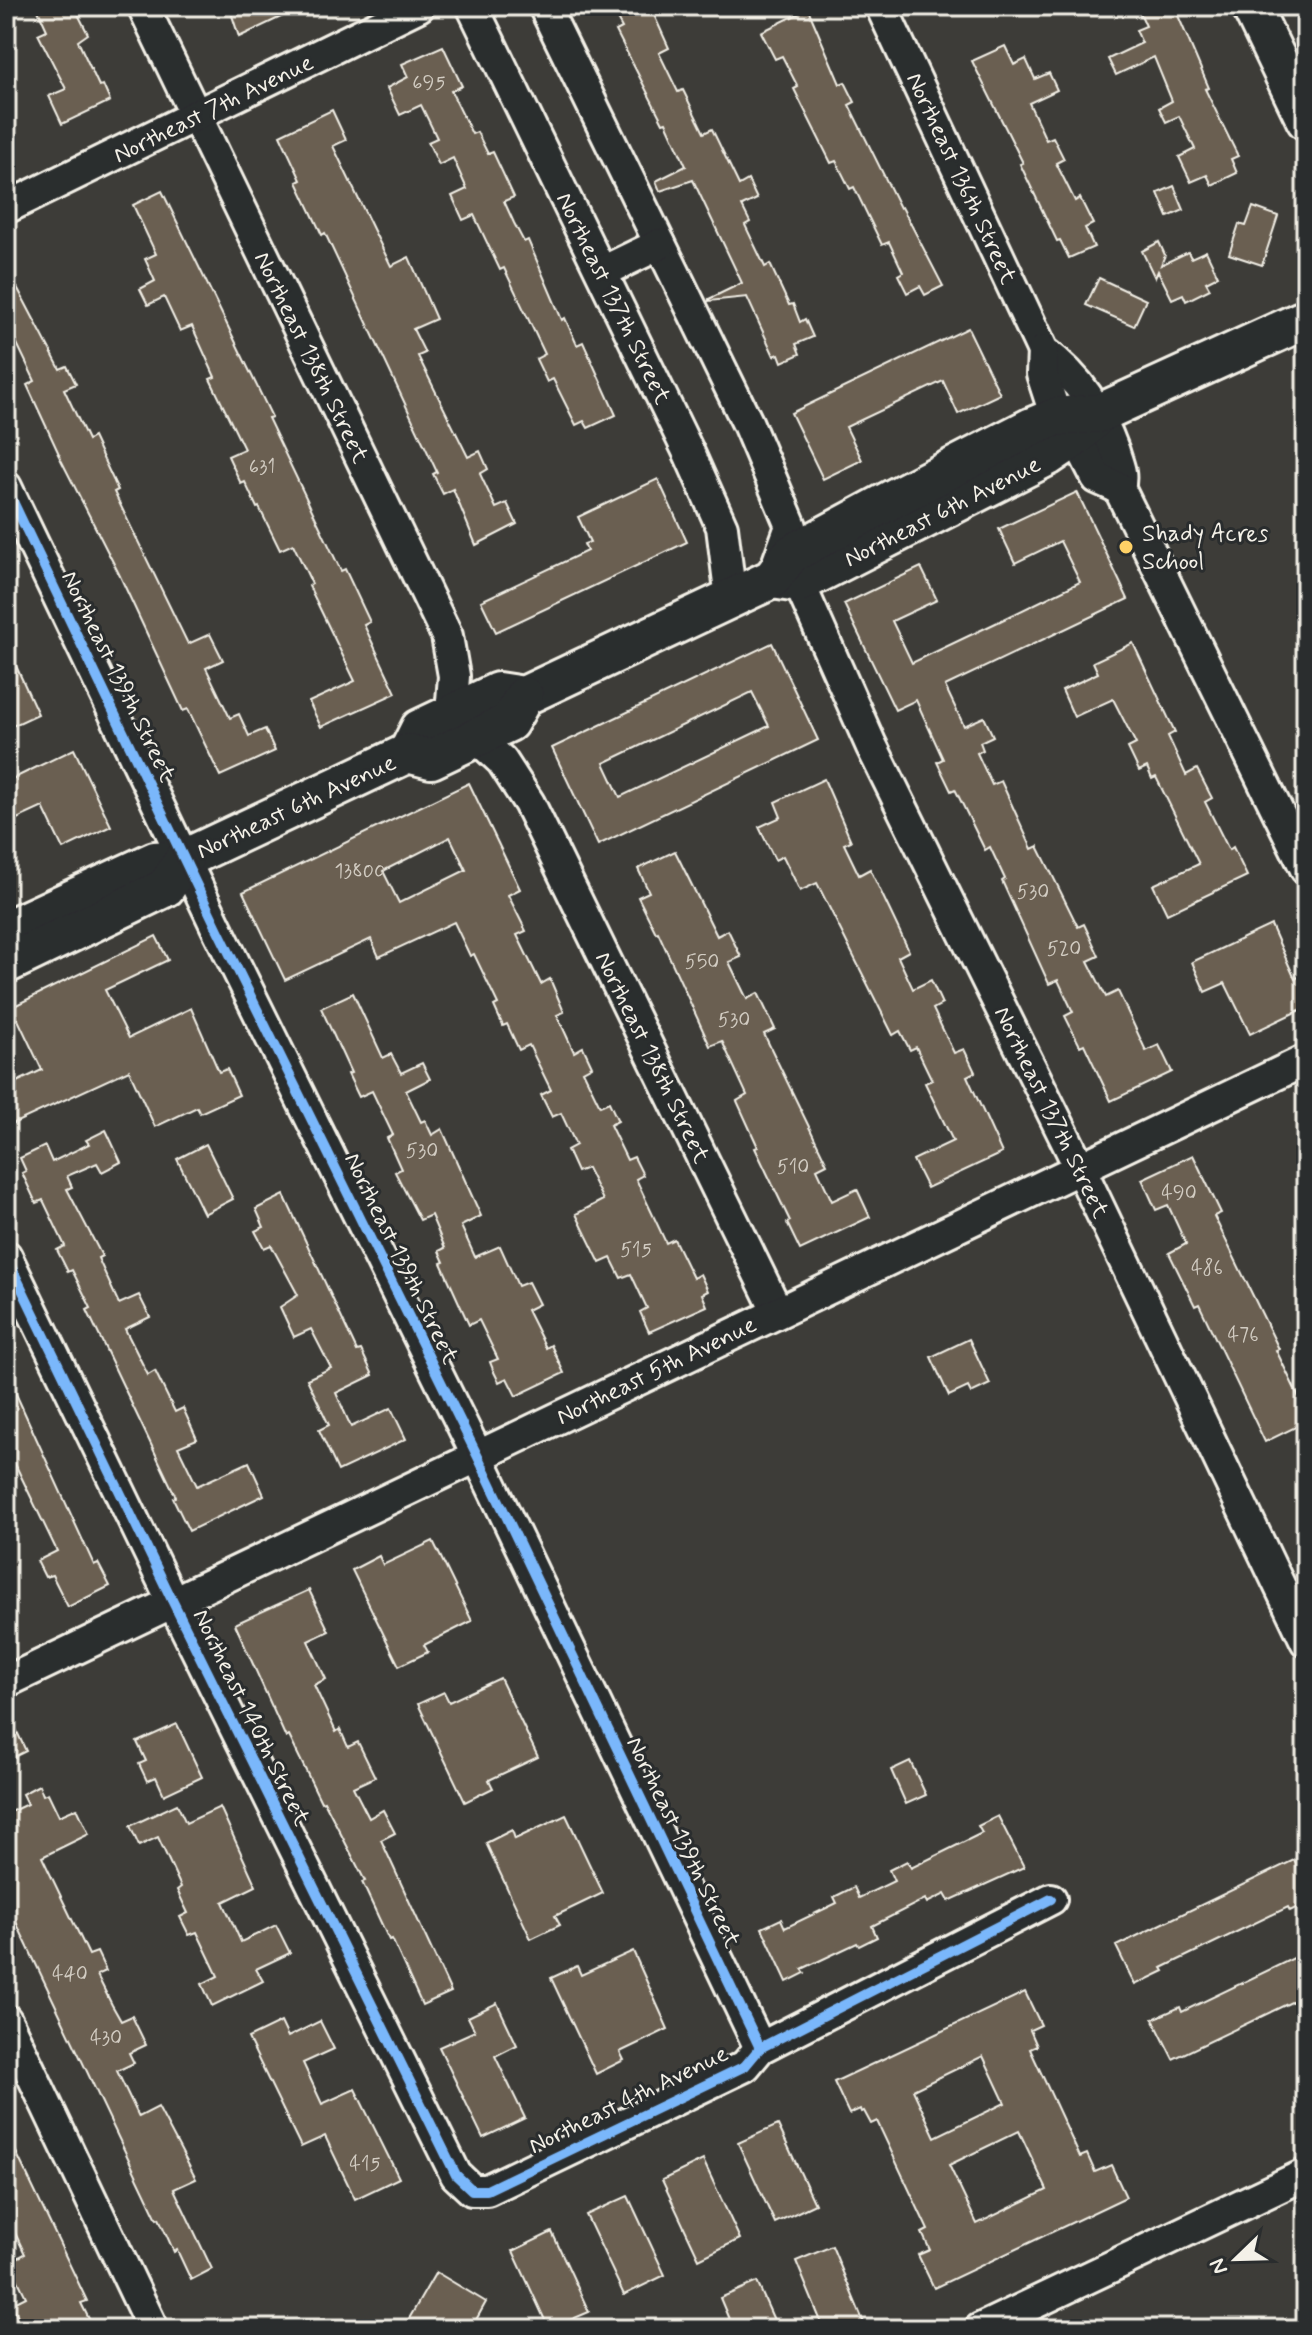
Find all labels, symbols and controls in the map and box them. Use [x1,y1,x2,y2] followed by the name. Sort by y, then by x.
[109,47,319,171] street label: Northeast 7th Avenue
[898,68,1023,289] street label: Northeast 136th Street
[412,70,446,97] house number: 695
[548,188,677,410] street label: Northeast 137th Street
[246,247,375,469] street label: Northeast 138th Street
[839,449,1046,575] street label: Northeast 6th Avenue
[249,454,275,481] house number: 631
[1142,519,1269,578] place label: Shady Acres School
[1117,538,1135,556] marker: Shady Acres School
[53,566,182,787] street label: Northeast 139th Street
[192,747,401,867] street label: Northeast 6th Avenue
[335,858,385,885] house number: 13800
[1017,879,1049,906] house number: 530
[1047,936,1081,963] house number: 520
[587,947,716,1169] street label: Northeast 138th Street
[685,949,719,976] house number: 550
[986,1002,1115,1224] street label: Northeast 137th Street
[718,1007,750,1034] house number: 530
[406,1138,438,1165] house number: 530
[336,1148,465,1369] street label: Northeast 139th Street
[777,1154,809,1181] house number: 510
[1161,1180,1197,1207] house number: 490
[620,1237,652,1264] house number: 515
[1191,1255,1223,1282] house number: 486
[552,1309,762,1433] street label: Northeast 5th Avenue
[1227,1322,1259,1349] house number: 476
[185,1604,317,1831] street label: Northeast 140th Street
[618,1732,747,1953] street label: Northeast 139th Street
[52,1961,88,1988] house number: 440
[90,2025,122,2052] house number: 430
[524,2039,734,2162] street label: Northeast 4th Avenue
[349,2151,381,2178] house number: 415
[1196,2219,1276,2299] north arrow
[1204,2254,1235,2278] text: N

